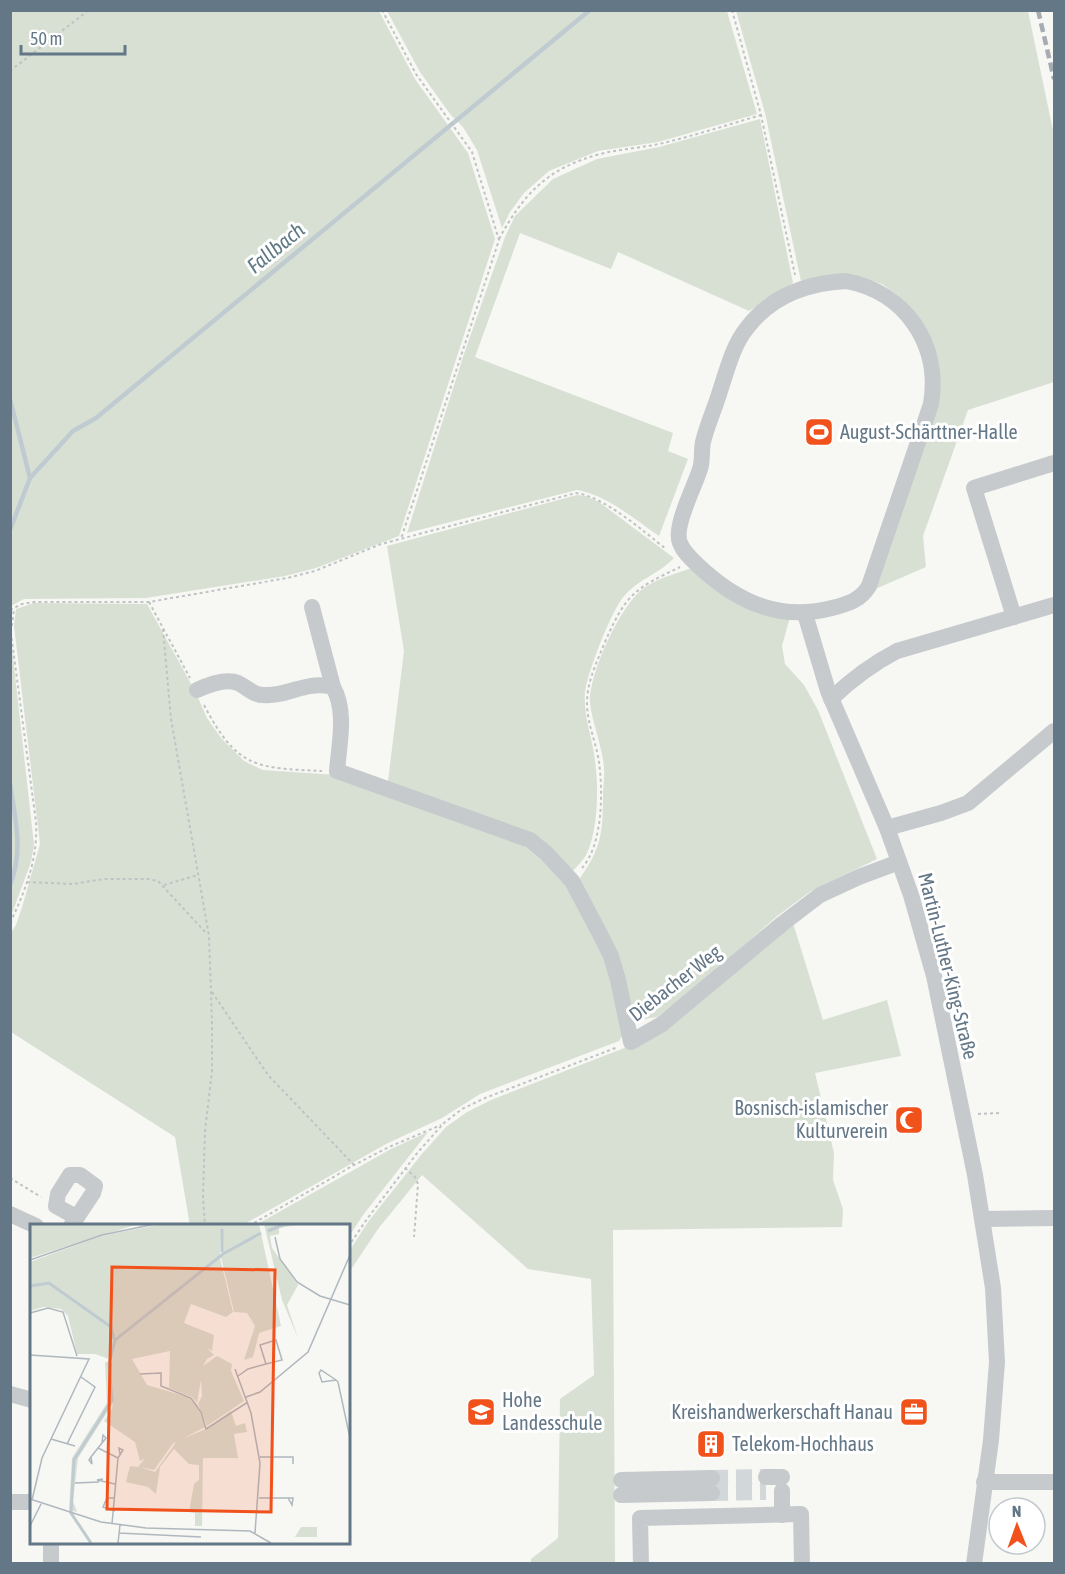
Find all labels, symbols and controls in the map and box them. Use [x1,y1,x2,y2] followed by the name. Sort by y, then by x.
[21,18,124,56] scale bar
[30,28,62,49] text: 50 m
[242,217,309,278] water label: Fallbach
[803,416,835,448] sports icon: August-Schärttner-Halle
[840,420,1018,443] place label: August-Schärttner-Halle
[914,870,983,1062] street label: Martin-Luther-King-Straße
[624,939,725,1026] street label: Diebacher Weg
[734,1096,889,1142] place label: Bosnisch-islamischer Kulturverein
[893,1104,925,1136] mosque icon: Bosnisch-islamischer Kulturverein
[30,1224,350,1544] inset map
[502,1388,602,1434] place label: Hohe Landesschule
[465,1396,497,1428] school or university icon: Hohe Landesschule
[898,1396,930,1428] office icon: Kreishandwerkerschaft Hanau
[671,1400,893,1423] place label: Kreishandwerkerschaft Hanau
[695,1428,727,1460] building icon: Telekom-Hochhaus
[732,1432,874,1455] place label: Telekom-Hochhaus
[987,1496,1047,1556] north arrow
[1012,1502,1022,1520] text: N

